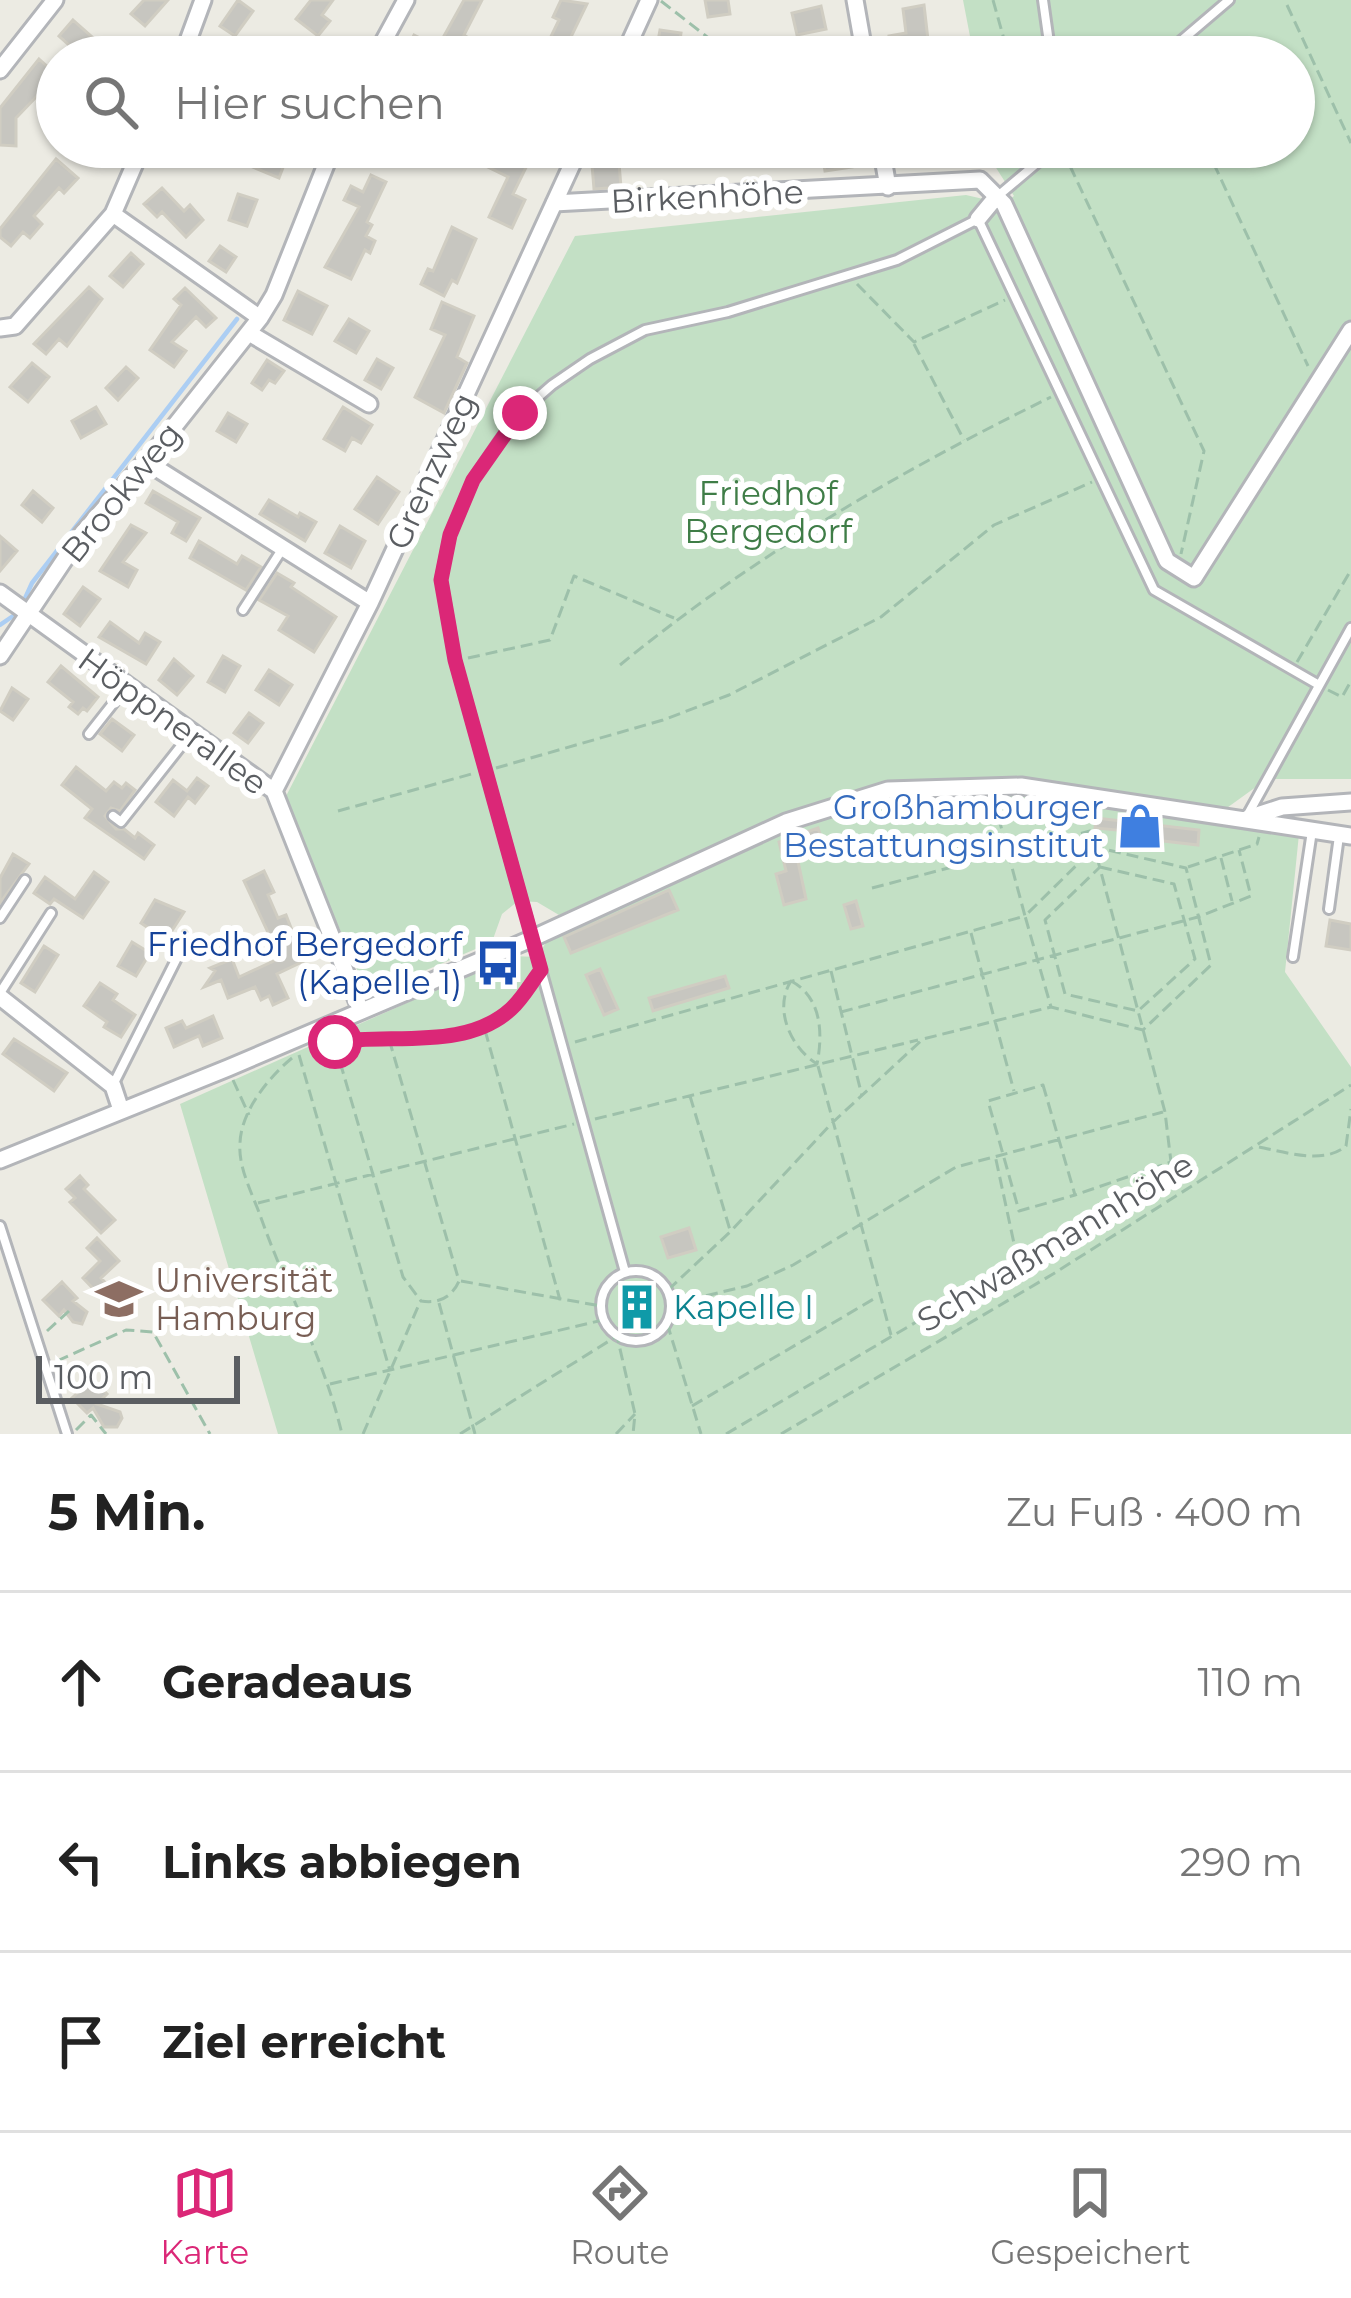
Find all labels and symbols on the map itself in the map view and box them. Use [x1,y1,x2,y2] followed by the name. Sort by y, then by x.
[609,171,805,221] street label: Birkenhöhe
[377,386,485,556] street label: Grenzweg
[493,386,547,440] route end
[52,414,190,570] street label: Brookweg
[684,473,854,551] park label: Friedhof Bergedorf
[71,639,275,803] street label: Höppnerallee
[783,787,1104,865] place label: Großhamburger Bestattungsinstitut
[1115,801,1165,851] shop icon: Großhamburger Bestattungsinstitut
[147,924,464,1002] place label: Friedhof Bergedorf (Kapelle 1)
[473,938,523,988] bus stop icon: Friedhof Bergedorf (Kapelle 1)
[308,1015,362,1069] route start
[910,1144,1200,1340] street label: Schwaßmannhöhe
[155,1260,333,1338] place label: Universität Hamburg
[94,1274,144,1324] school or university icon: Universität Hamburg
[612,1282,662,1332] building icon: Kapelle I
[673,1287,814,1327] place label: Kapelle I
[36,1350,240,1403] scale bar

